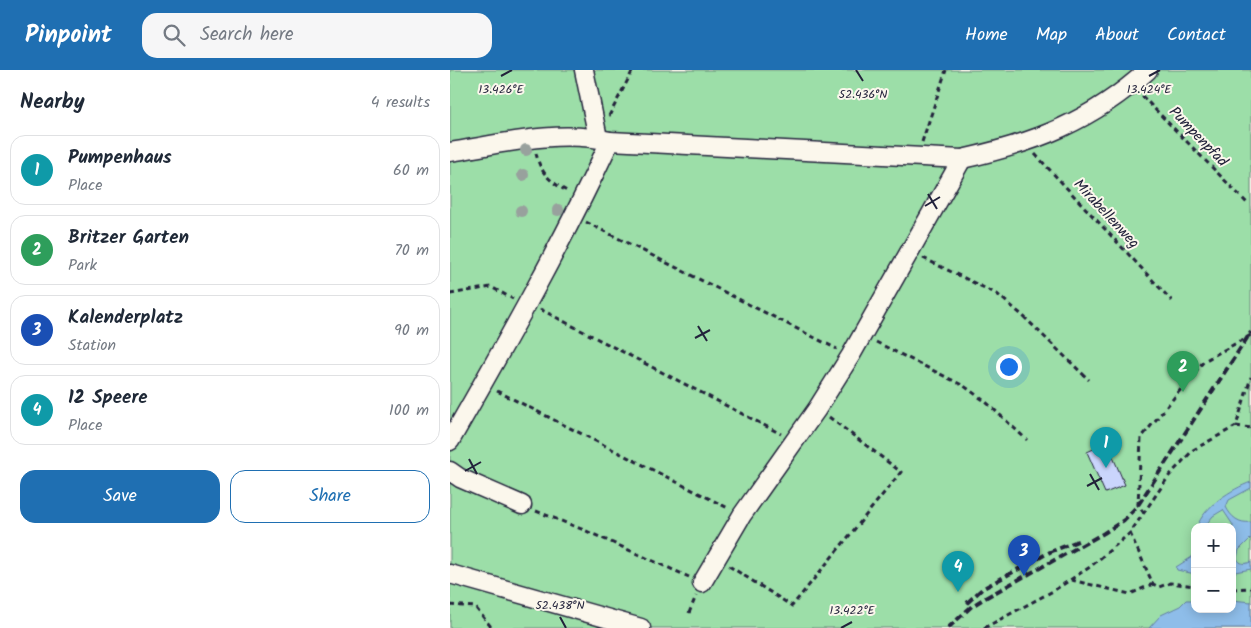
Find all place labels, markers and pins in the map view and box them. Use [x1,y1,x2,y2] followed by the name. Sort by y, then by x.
[1167,351,1199,392] pin: 2
[1090,427,1122,468] pin: 1
[1008,535,1040,576] pin: 3
[942,551,974,592] pin: 4

